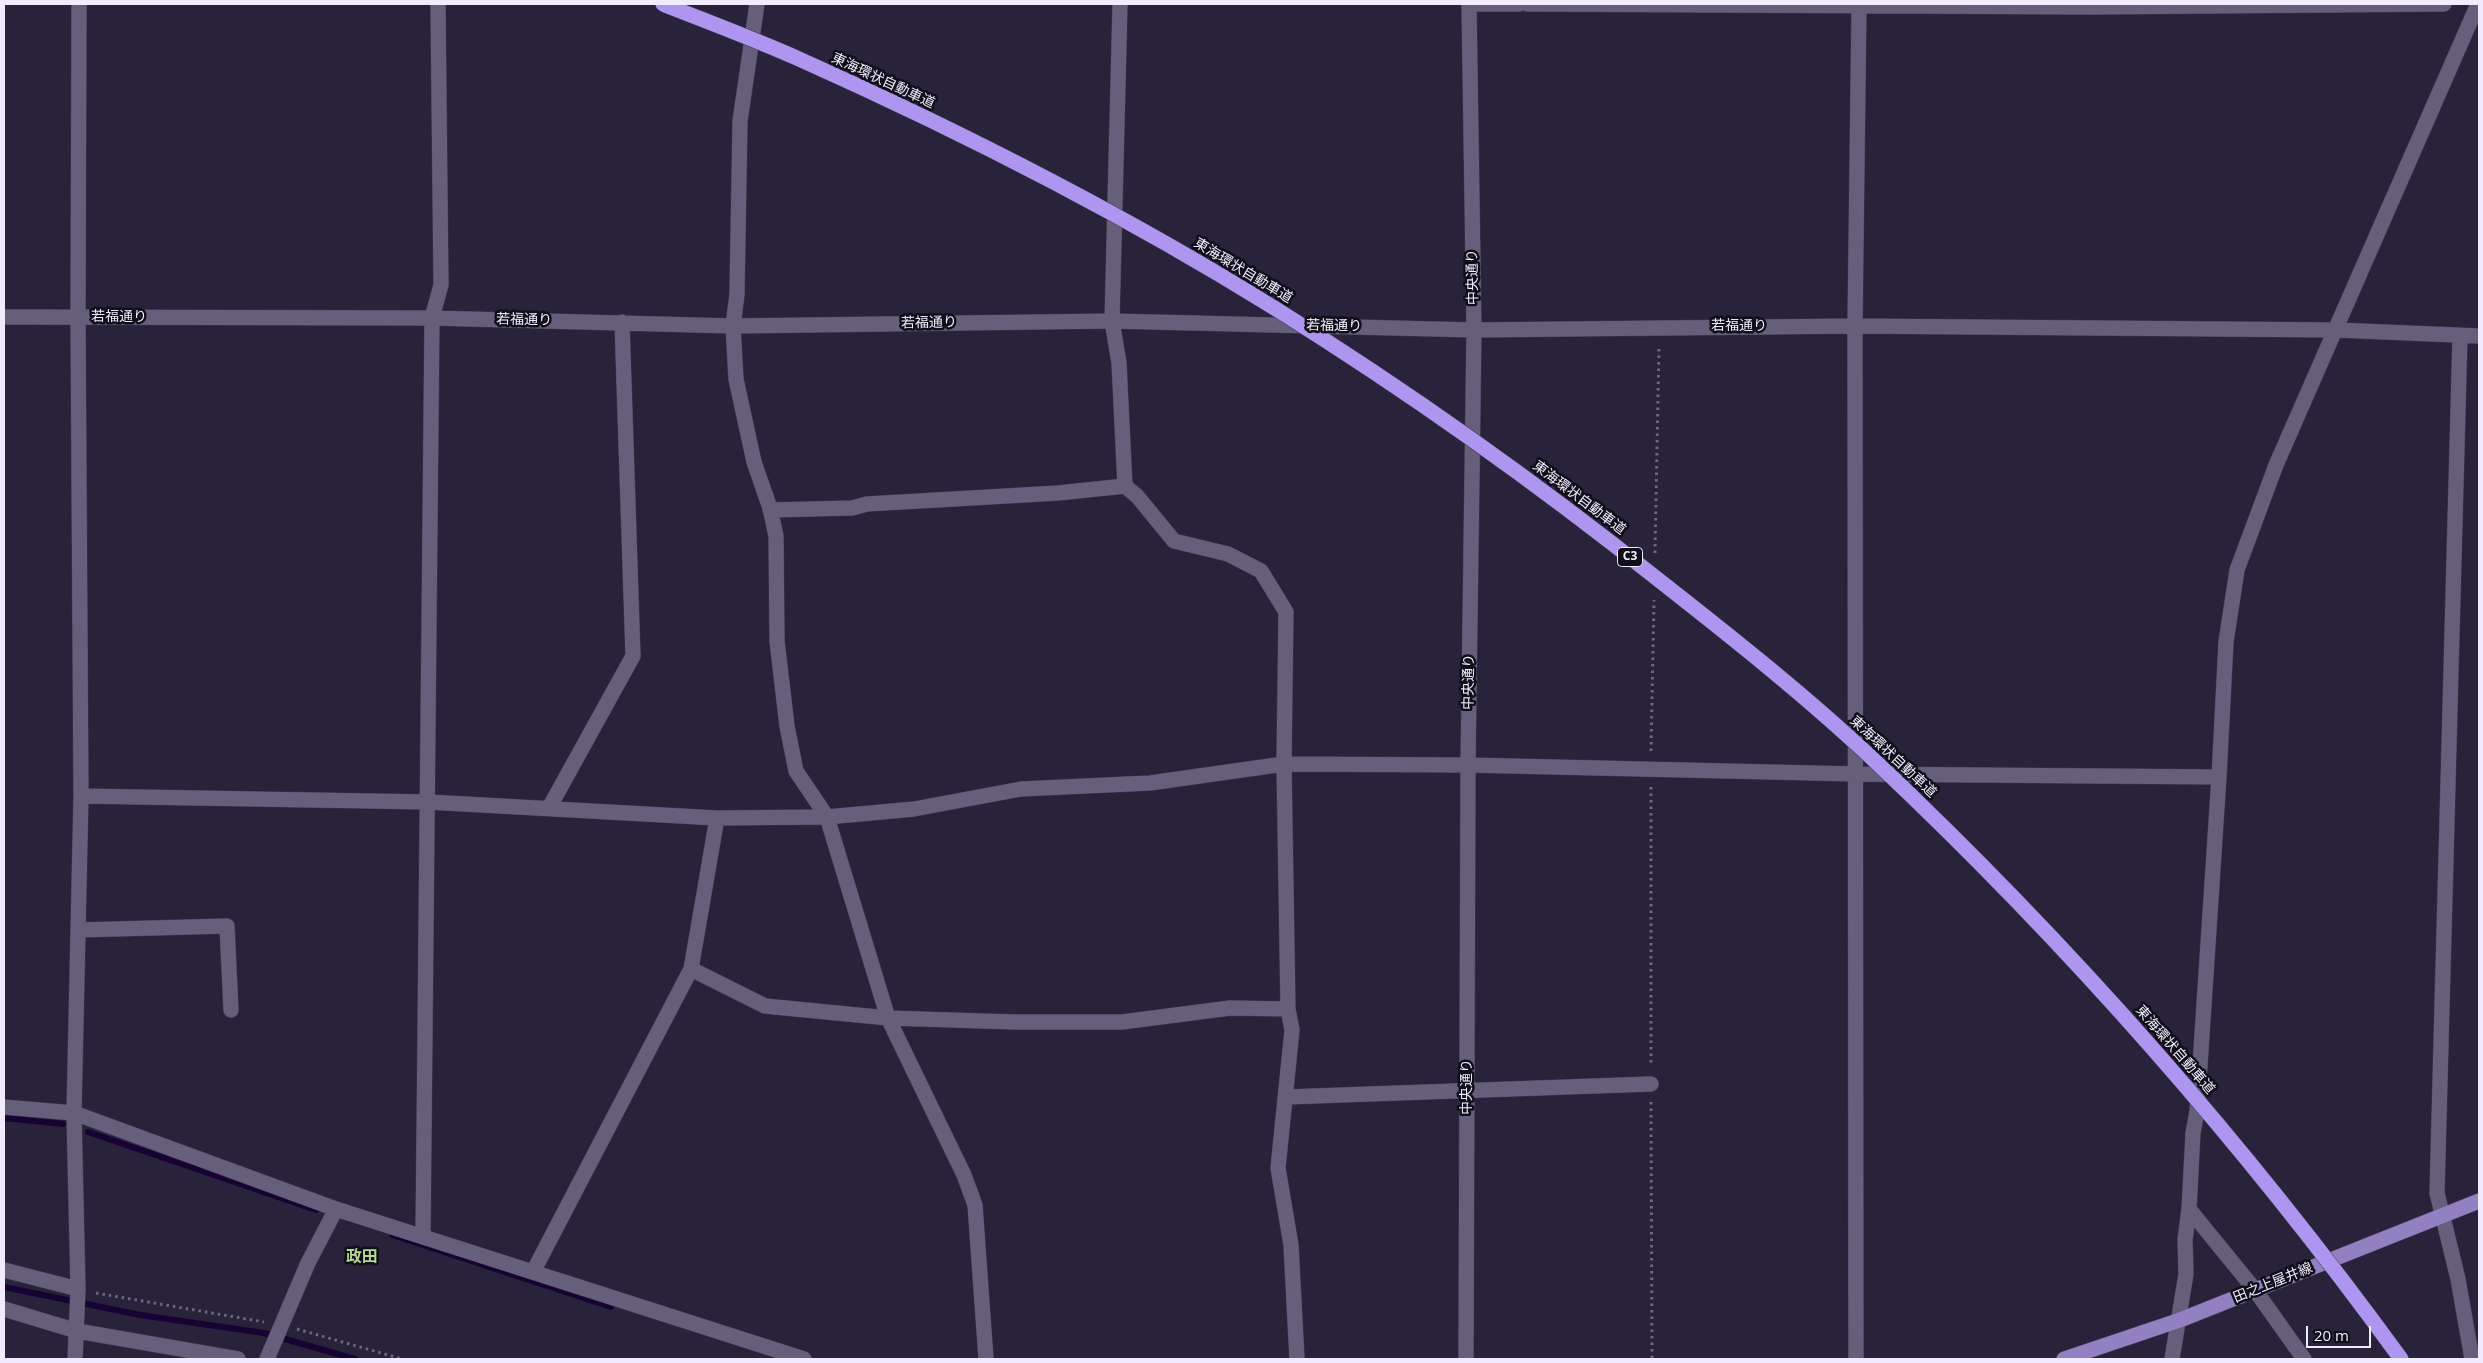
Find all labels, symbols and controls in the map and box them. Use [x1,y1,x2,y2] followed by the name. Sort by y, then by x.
[829,50,937,112] street label: 東海環状自動車道
[1191,235,1295,307] street label: 東海環状自動車道
[1464,249,1482,305] street label: 中央通り
[91,309,147,325] street label: 若福通り
[496,311,552,329] street label: 若福通り
[901,314,957,332] street label: 若福通り
[1306,317,1362,335] street label: 若福通り
[1711,318,1767,334] street label: 若福通り
[1529,458,1629,538] street label: 東海環状自動車道
[1618,548,1642,566] road number: C3
[1460,654,1478,710] street label: 中央通り
[1846,713,1940,801] street label: 東海環状自動車道
[2132,1002,2218,1098] street label: 東海環状自動車道
[1459,1059,1475,1115] street label: 中央通り
[346,1247,378,1267] district label: 政田
[2231,1259,2315,1307] street label: 田之上屋井線
[2308,1316,2373,1348] scale bar
[2314,1325,2349,1345] text: 20 m

